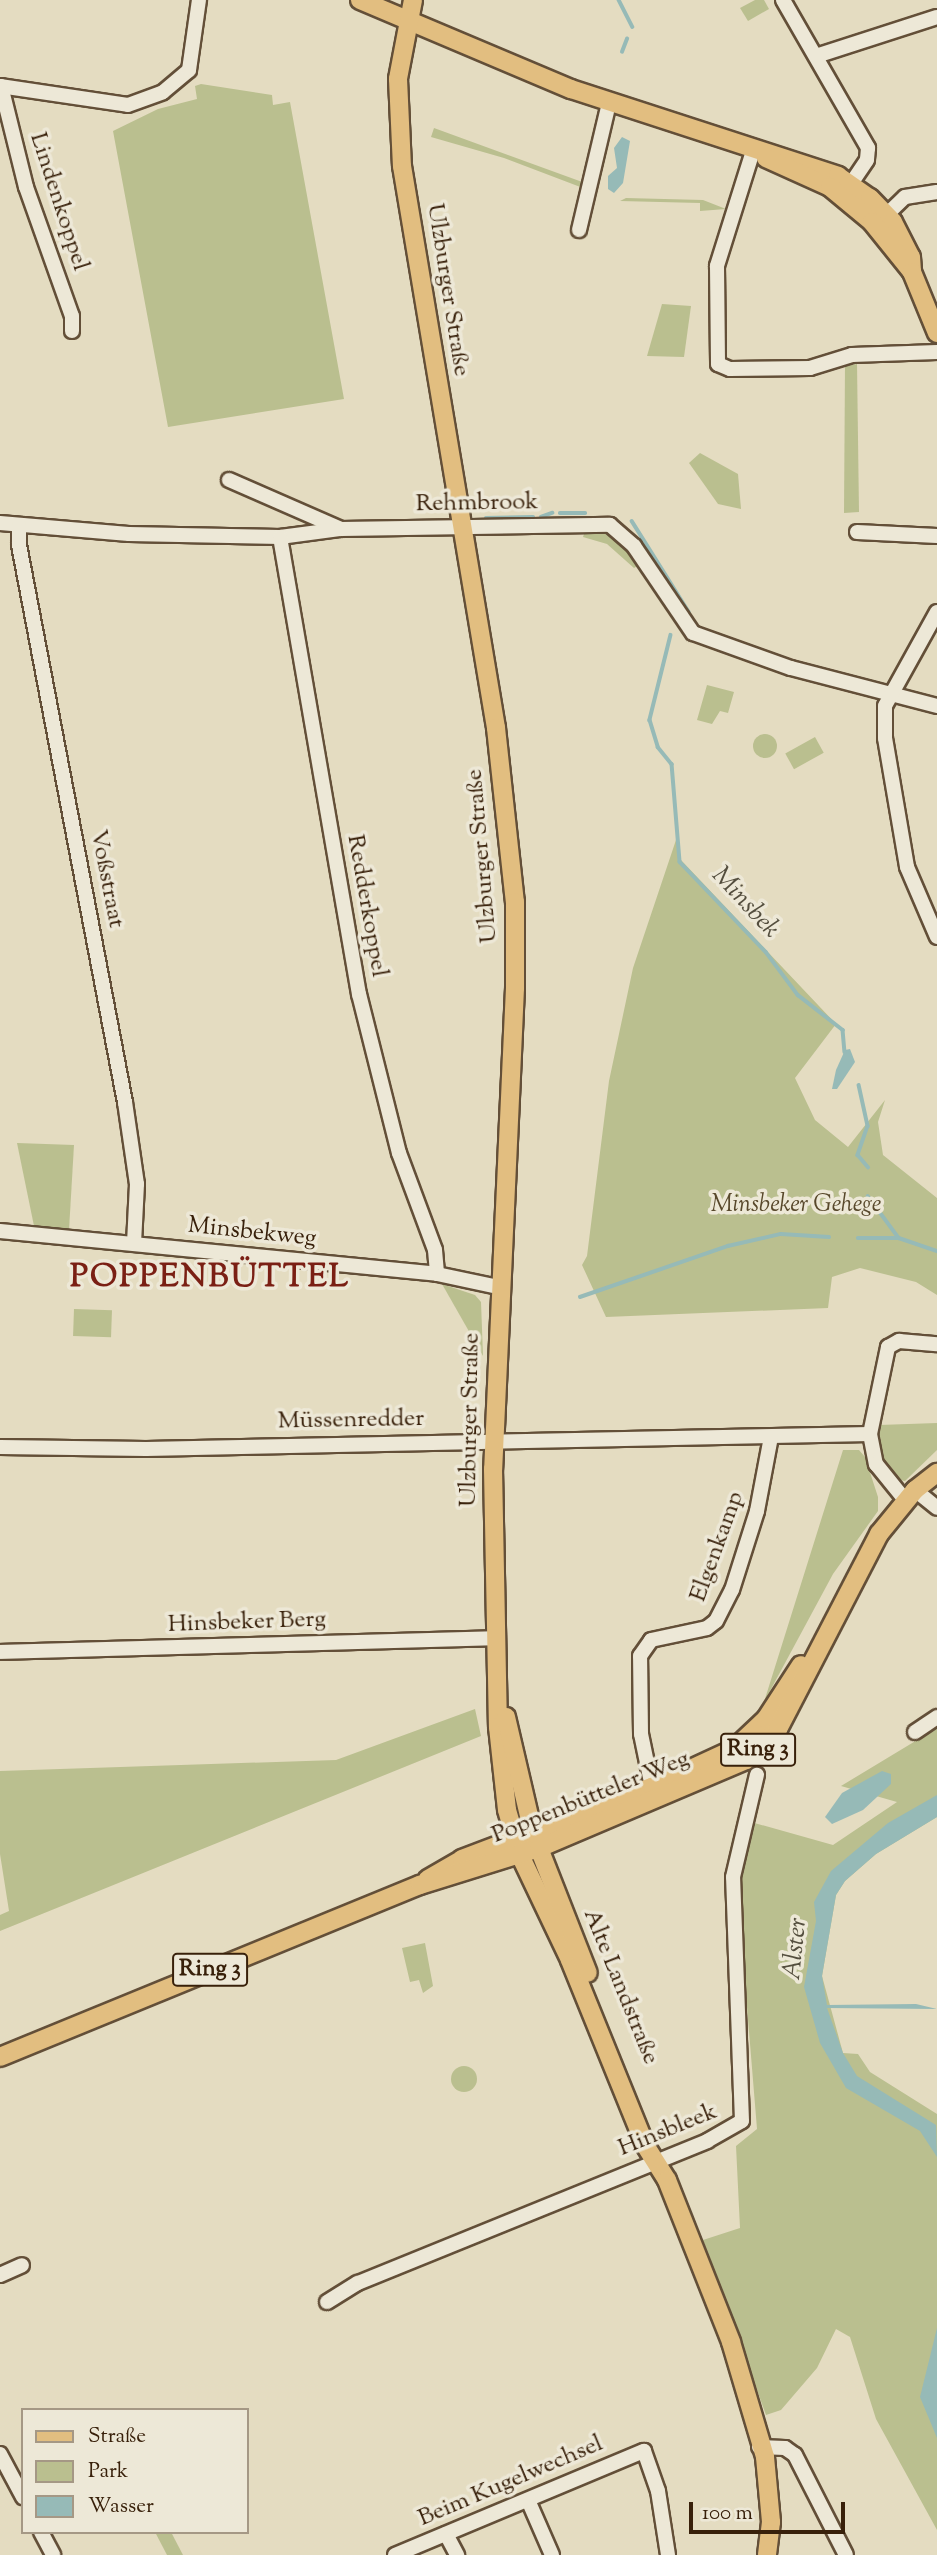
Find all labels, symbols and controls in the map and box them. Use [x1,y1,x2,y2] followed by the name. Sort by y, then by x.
[22,129,94,275] street label: Lindenkoppel
[419,202,475,378] street label: Ulzburger Straße
[415,489,539,519] street label: Rehmbrook
[461,768,505,944] street label: Ulzburger Straße
[82,827,130,931] street label: Voßstraat
[339,833,393,979] street label: Redderkoppel
[704,861,786,945] water label: Minsbek
[711,1192,881,1220] park label: Minsbeker Gehege
[186,1212,318,1254] street label: Minsbekweg
[71,1259,349,1297] district label: POPPENBÜTTEL
[455,1333,487,1507] street label: Ulzburger Straße
[277,1405,425,1437] street label: Müssenredder
[685,1488,751,1606] street label: Elgenkamp
[167,1606,327,1640] street label: Hinsbeker Berg
[720,1730,796,1770] road number: Ring 3
[488,1745,694,1851] street label: Poppenbütteler Weg
[576,1905,664,2069] street label: Alte Landstraße
[777,1916,815,1982] water label: Alster
[172,1951,248,1990] road number: Ring 3
[614,2098,722,2164] street label: Hinsbleek
[21,2408,248,2534] legend
[88,2422,146,2452] text: Straße
[414,2430,608,2534] street label: Beim Kugelwechsel
[88,2457,128,2487] text: Park
[692,2488,848,2532] scale bar
[88,2492,154,2522] text: Wasser
[702,2499,753,2529] text: 100 m

